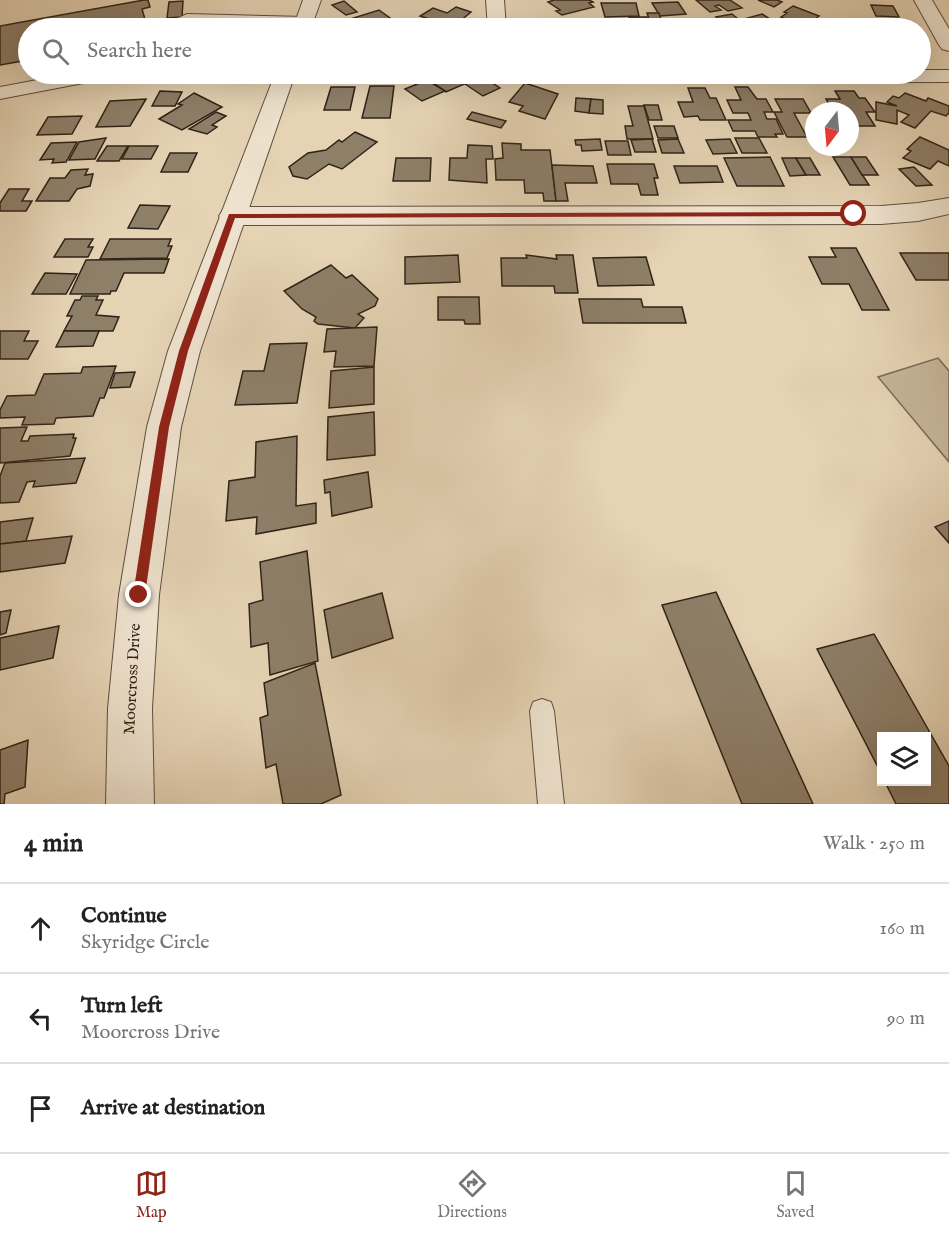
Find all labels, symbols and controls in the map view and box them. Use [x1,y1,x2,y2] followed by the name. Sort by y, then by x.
[18,18,931,84] search box
[39,35,72,68] icon: search
[87,37,192,65] text: Search here
[805,102,859,156] north arrow
[840,200,866,226] route start
[125,581,151,607] route end
[120,623,146,735] street label: Moorcross Drive
[877,732,931,786] map controls
[877,732,931,786] button: layers
[24,827,83,860] text: 4 min
[823,831,925,856] text: Walk · 250 m
[81,902,167,930] text: Continue
[24,912,57,945] icon: ahead
[879,916,925,941] text: 160 m
[81,930,210,955] text: Skyridge Circle
[81,992,163,1020] text: Turn left
[24,1002,57,1035] icon: left
[887,1006,925,1031] text: 90 m
[81,1020,220,1045] text: Moorcross Drive
[24,1092,57,1125] icon: arrive
[81,1094,265,1122] text: Arrive at destination
[135,1167,168,1223] tab: Map
[437,1167,507,1223] tab: Directions
[776,1167,814,1223] tab: Saved

